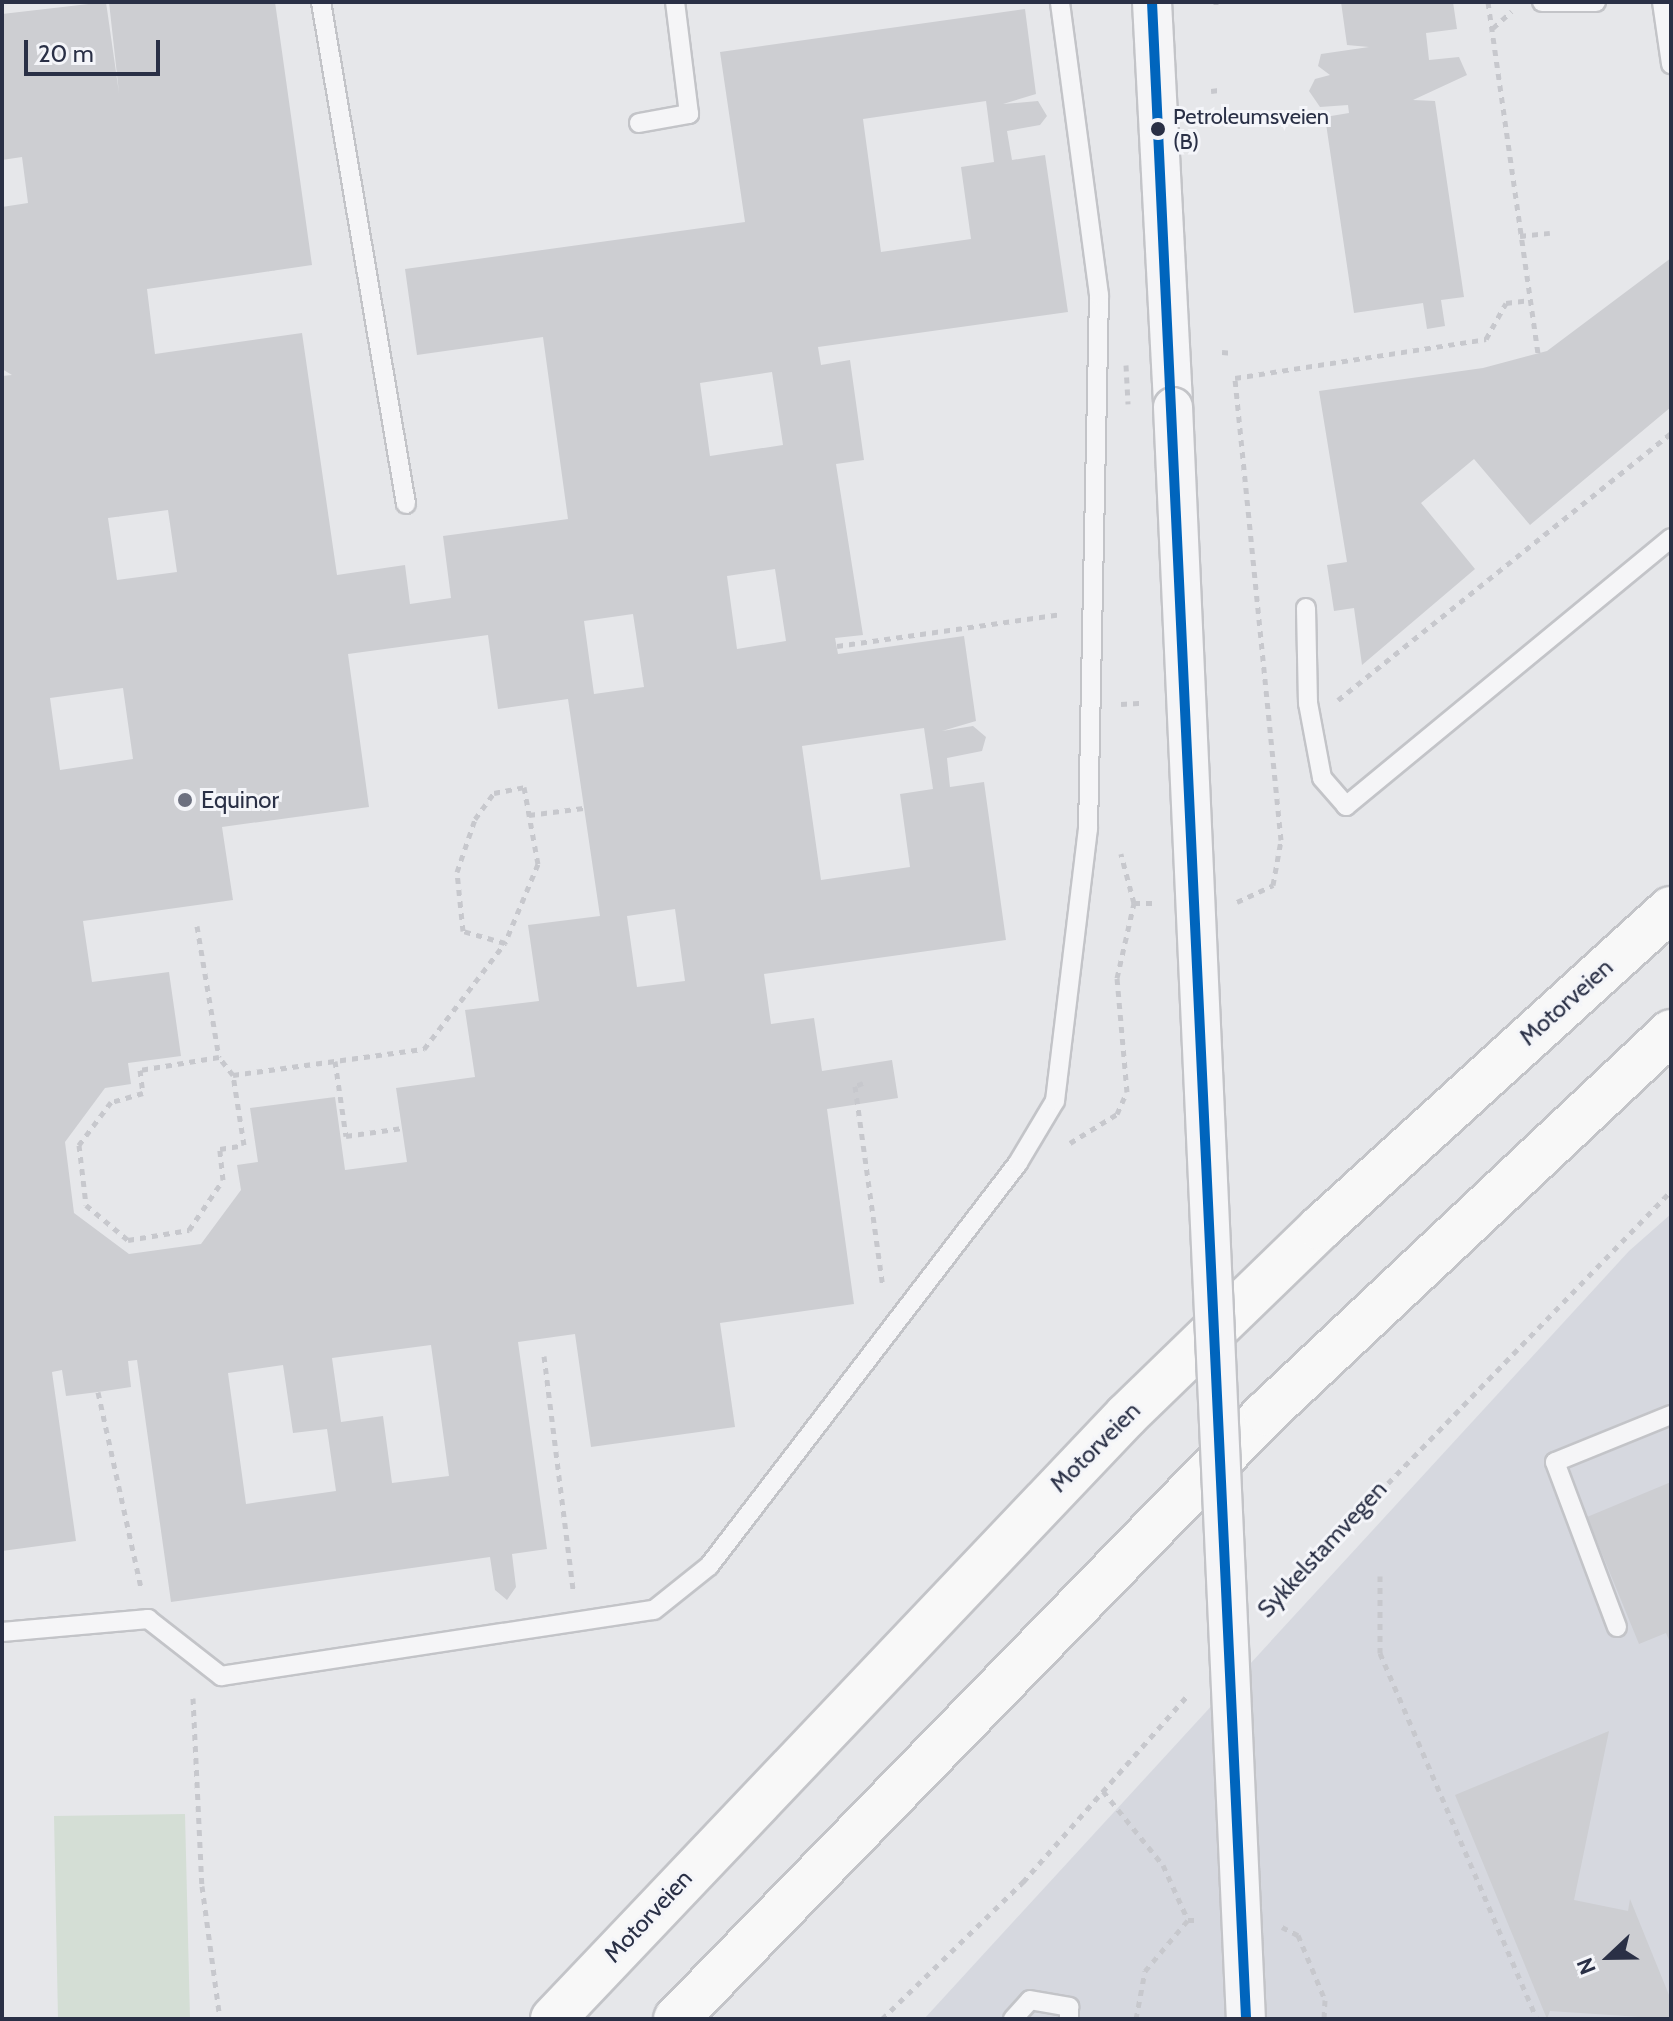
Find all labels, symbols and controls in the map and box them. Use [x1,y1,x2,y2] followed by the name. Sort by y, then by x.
[28,24,164,74] scale bar
[38,39,94,68] text: 20 m
[1173,103,1329,154] place label: Petroleumsveien (B)
[1150,121,1166,137] marker: Petroleumsveien (B)
[201,786,279,814] place label: Equinor
[176,791,194,809] marker: Equinor
[1513,953,1619,1051] street label: Motorveien
[1044,1396,1146,1498] street label: Motorveien
[1251,1475,1393,1623] street label: Sykkelstamvegen
[598,1864,698,1968] street label: Motorveien
[1569,1917,1649,1997] north arrow
[1571,1954,1602,1978] text: N

